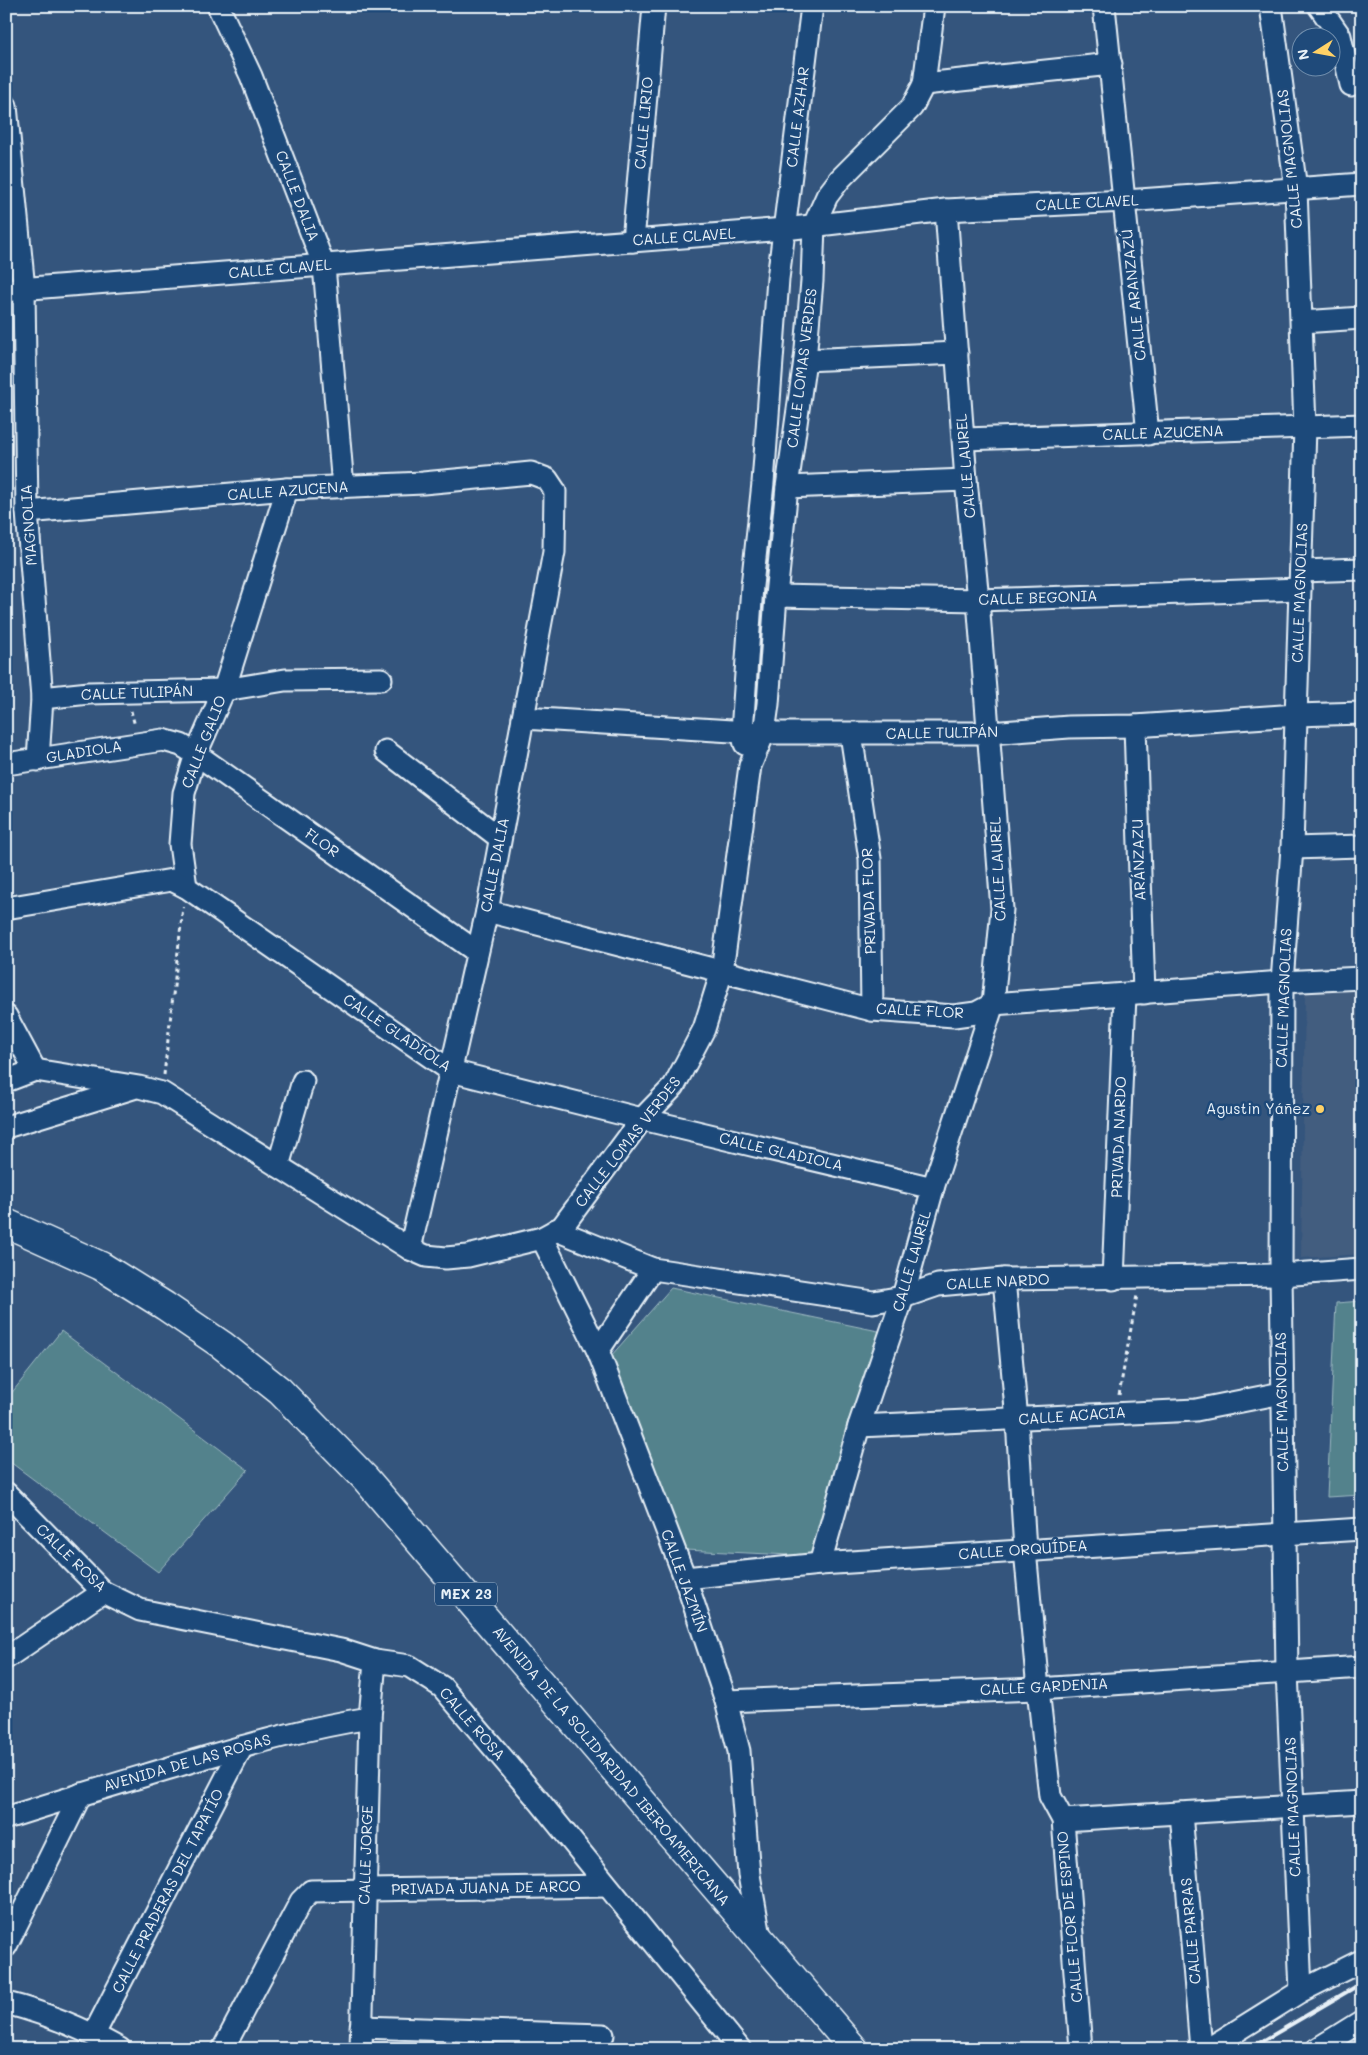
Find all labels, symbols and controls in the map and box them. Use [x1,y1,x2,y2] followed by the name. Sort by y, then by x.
[1290,28,1340,78] north arrow
[1292,48,1313,62] text: N
[781,65,813,168] street label: CALLE AZHAR
[629,76,657,170] street label: CALLE LIRIO
[1272,88,1306,230] street label: CALLE MAGNOLIAS
[271,147,324,244] street label: CALLE DALIA
[1035,189,1139,215] street label: CALLE CLAVEL
[632,222,736,250] street label: CALLE CLAVEL
[1116,228,1150,362] street label: CALLE ARANZAZÚ
[228,254,332,282] street label: CALLE CLAVEL
[781,287,821,449] street label: CALLE LOMAS VERDES
[950,413,980,519] street label: CALLE LAUREL
[1102,420,1224,444] street label: CALLE AZUCENA
[227,476,349,504] street label: CALLE AZUCENA
[15,484,41,566] street label: MAGNOLIA
[1287,523,1311,663] street label: CALLE MAGNOLIAS
[978,585,1098,609] street label: CALLE BEGONIA
[80,680,194,704] street label: CALLE TULIPÁN
[176,692,230,791] street label: CALLE GALIO
[886,721,998,743] street label: CALLE TULIPÁN
[45,735,123,767] street label: GLADIOLA
[475,816,513,914] street label: CALLE DALIA
[984,816,1010,922] street label: CALLE LAUREL
[1127,819,1149,901] street label: ARÁNZAZU
[301,823,344,861] street label: FLOR
[856,848,880,955] street label: PRIVADA FLOR
[1271,928,1295,1068] street label: CALLE MAGNOLIAS
[339,988,456,1076] street label: CALLE GLADIOLA
[876,998,965,1022] street label: CALLE FLOR
[570,1072,685,1211] street label: CALLE LOMAS VERDES
[1106,1076,1130,1198] street label: PRIVADA NARDO
[1206,1098,1310,1118] place label: Agustin Yáñez
[1314,1103,1326,1115] marker: Agustin Yáñez
[717,1127,845,1175] street label: CALLE GLADIOLA
[887,1208,935,1314] street label: CALLE LAUREL
[946,1268,1050,1294] street label: CALLE NARDO
[1270,1332,1292,1472] street label: CALLE MAGNOLIAS
[1018,1401,1126,1429] street label: CALLE ACACIA
[32,1519,111,1596] street label: CALLE ROSA
[657,1526,713,1635] street label: CALLE JAZMÍN
[958,1535,1088,1563] street label: CALLE ORQUÍDEA
[435,1582,497,1606] road number: MEX 23
[489,1621,735,1909] street label: AVENIDA DE LA SOLIDARIDAD IBEROAMERICANA
[979,1673,1109,1699] street label: CALLE GARDENIA
[435,1683,510,1764] street label: CALLE ROSA
[101,1729,273,1796] street label: AVENIDA DE LAS ROSAS
[1280,1737,1304,1877] street label: CALLE MAGNOLIAS
[107,1785,228,1996] street label: CALLE PRADERAS DEL TAPATÍO
[353,1804,377,1905] street label: CALLE JORGE
[1052,1830,1086,2004] street label: CALLE FLOR DE ESPINO
[391,1875,581,1899] street label: PRIVADA JUANA DE ARCO
[1175,1877,1205,1985] street label: CALLE PARRAS

